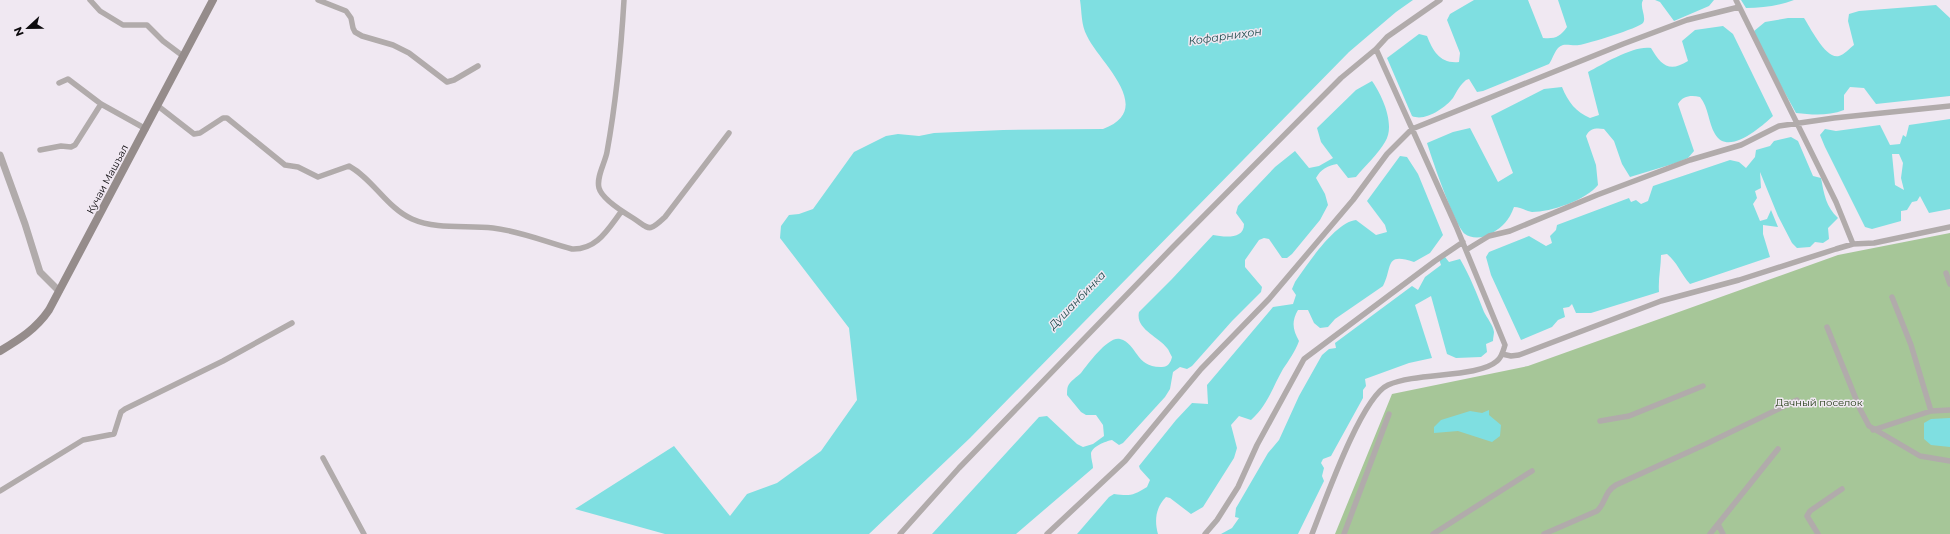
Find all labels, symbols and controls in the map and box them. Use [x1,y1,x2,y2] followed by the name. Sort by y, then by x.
[8,8,48,48] north arrow
[1187,24,1263,48] water label: Кофарниҳон
[11,25,27,38] text: N
[84,142,131,216] street label: Кучаи Машъал
[1045,268,1109,333] water label: Душанбинка
[1775,396,1863,409] park label: Дачный поселок

